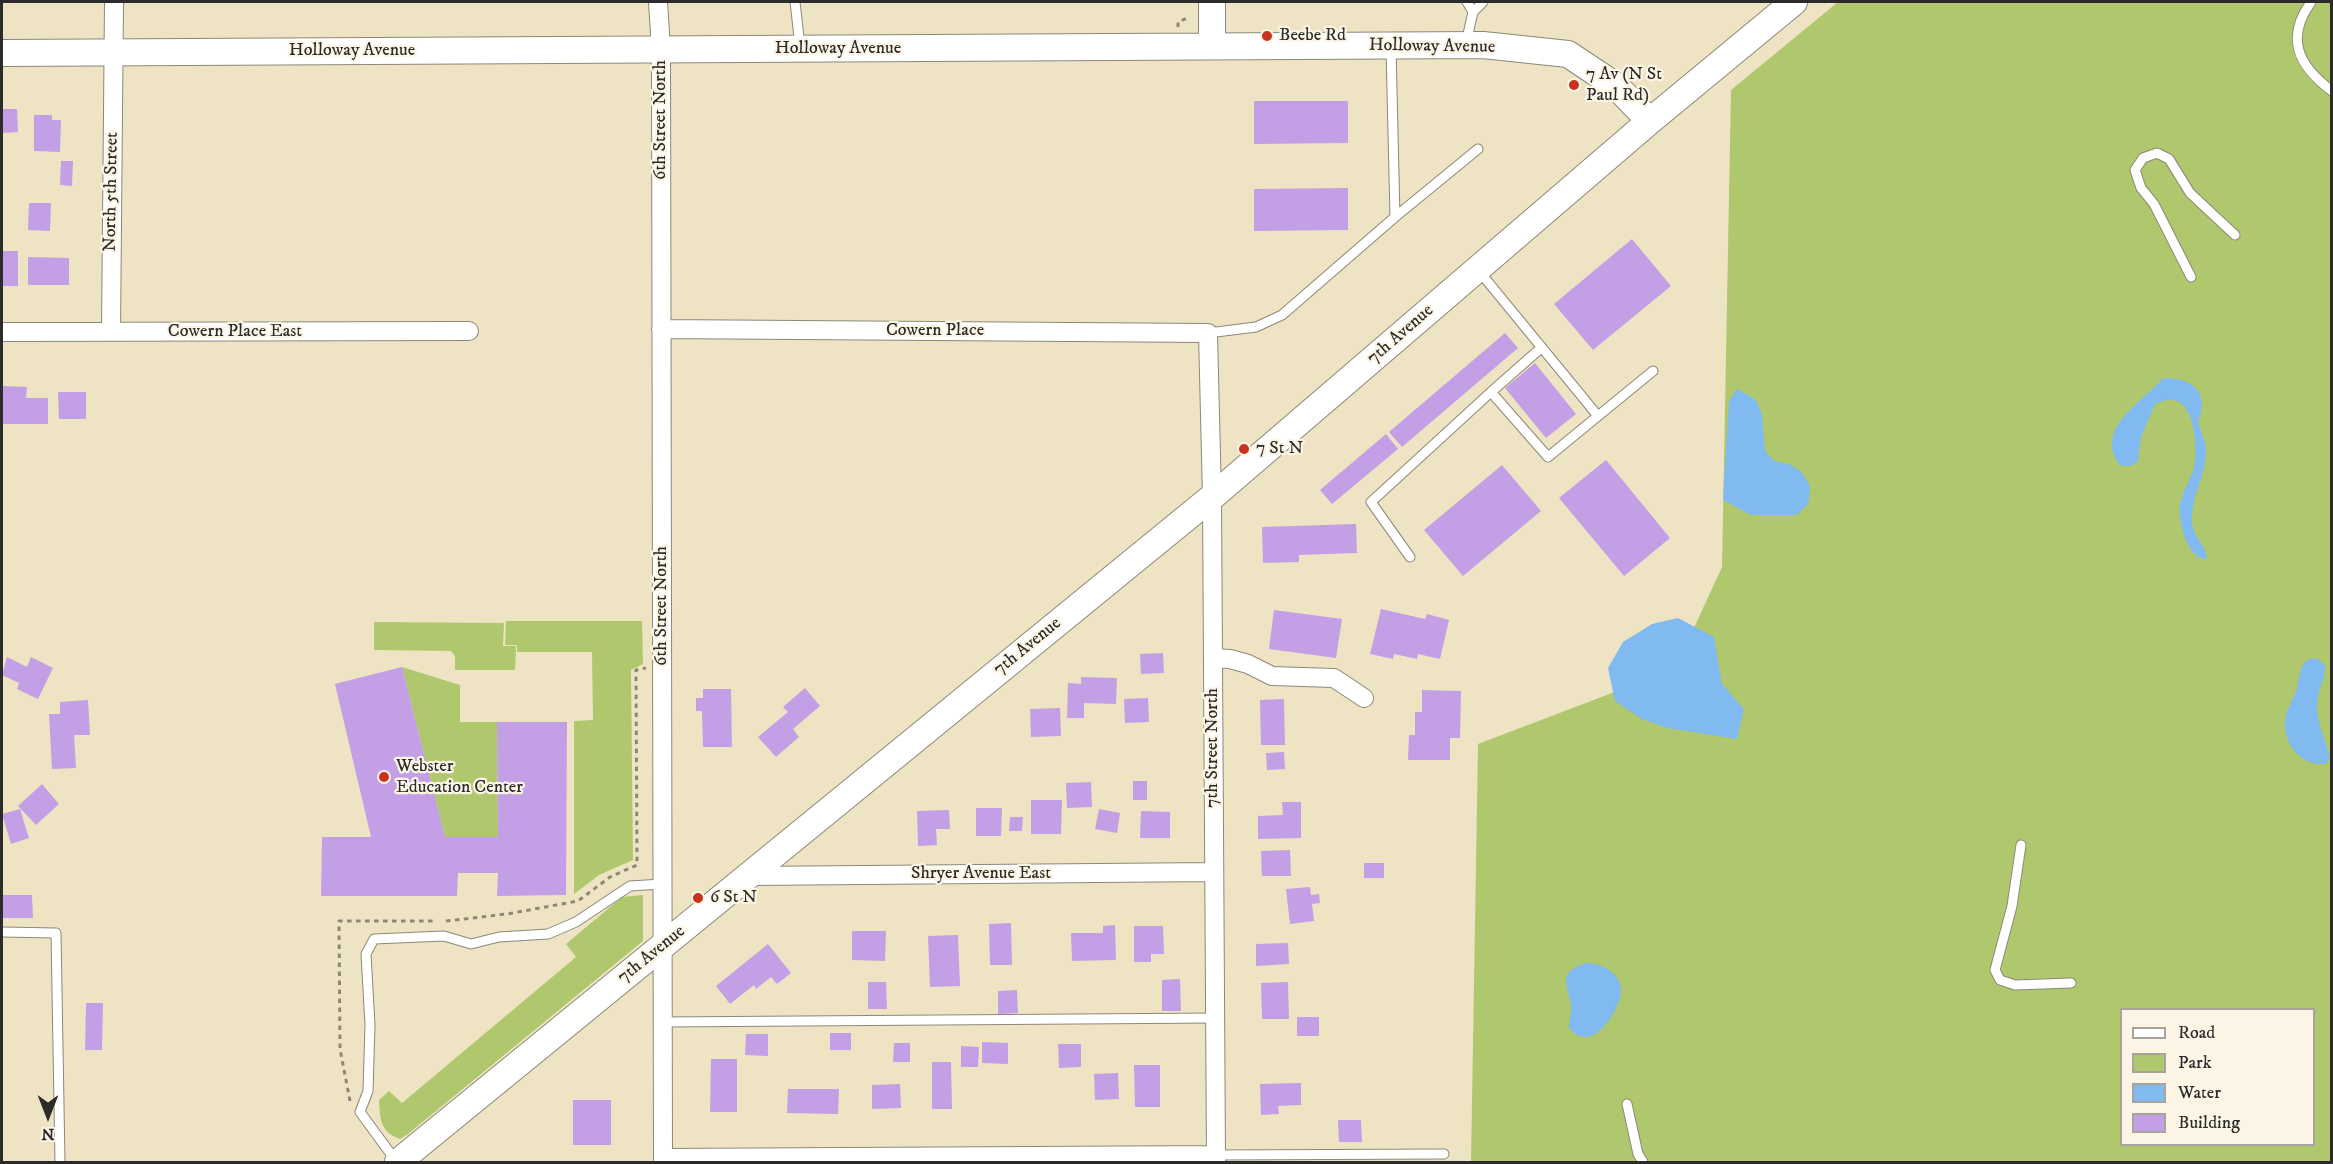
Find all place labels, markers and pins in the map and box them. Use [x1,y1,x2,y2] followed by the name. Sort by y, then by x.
[1279,25,1346,47] place label: Beebe Rd
[1260,29,1274,43] marker: Beebe Rd
[1586,64,1662,106] place label: 7 Av (N St Paul Rd)
[1567,78,1581,92] marker: 7 Av (N St Paul Rd)
[1256,438,1303,460] place label: 7 St N
[1237,442,1251,456] marker: 7 St N
[396,756,523,798] place label: Webster Education Center
[377,770,391,784] marker: Webster Education Center
[710,887,757,909] place label: 6 St N
[691,891,705,905] marker: 6 St N

